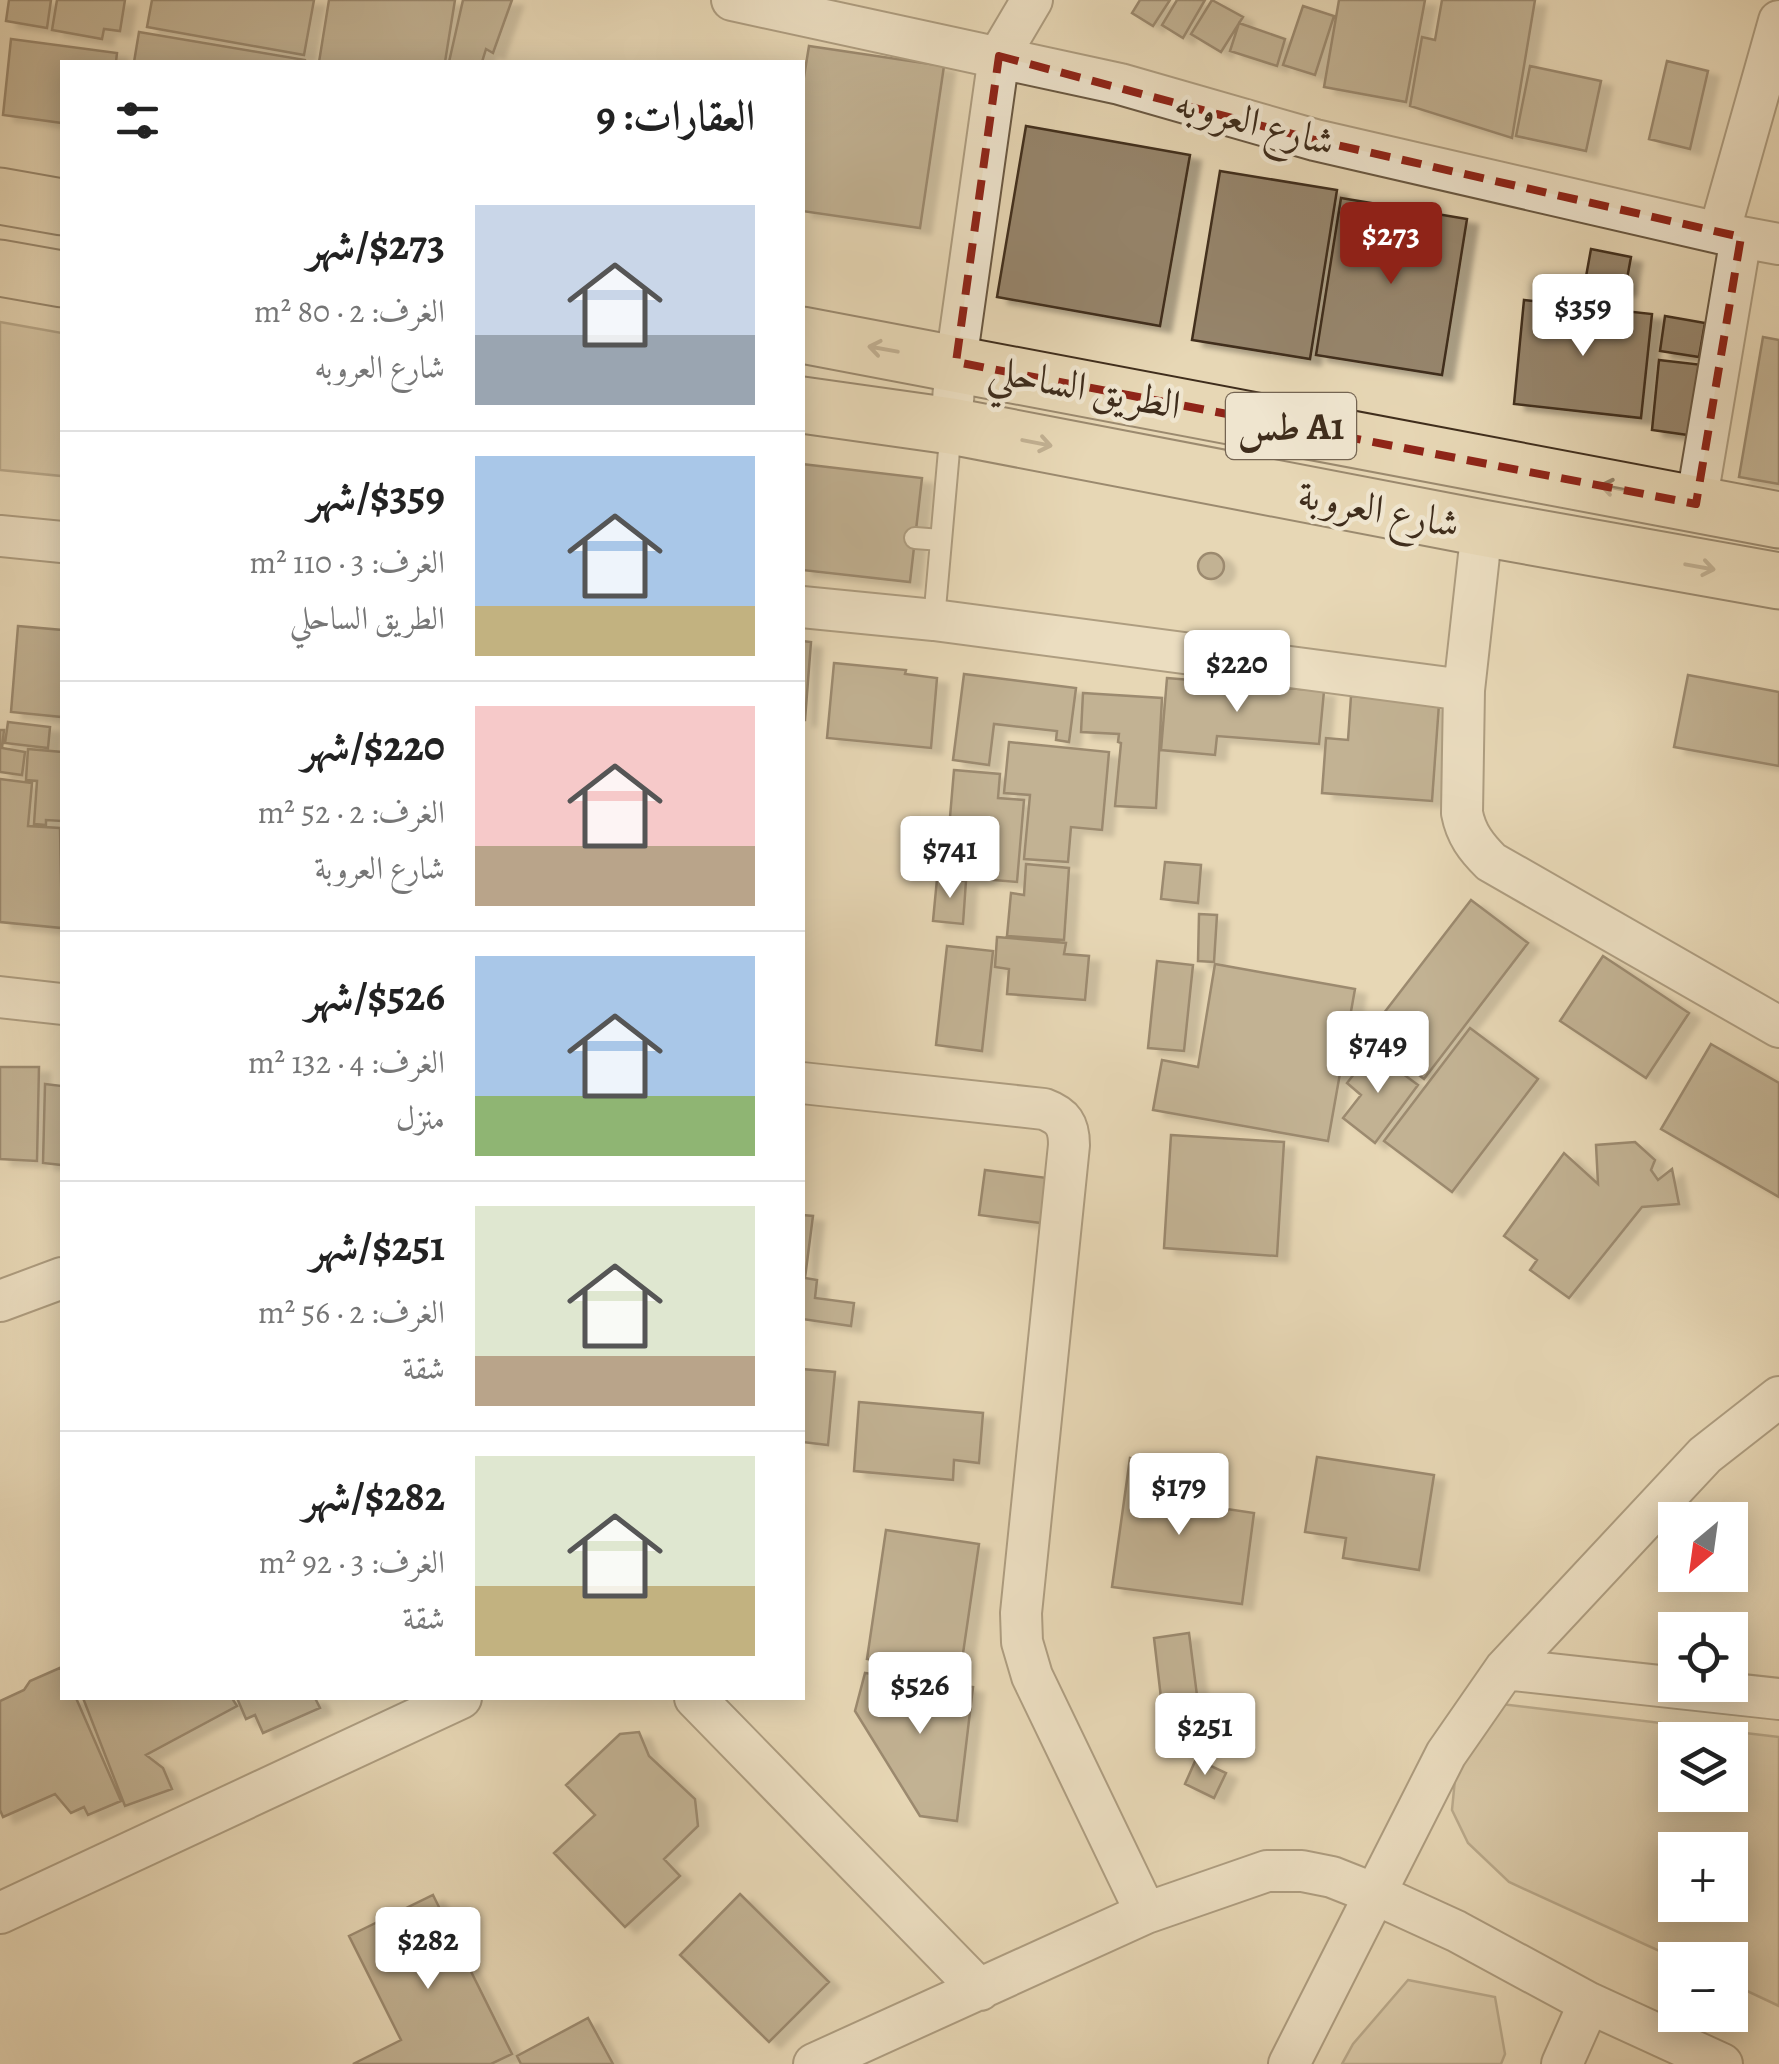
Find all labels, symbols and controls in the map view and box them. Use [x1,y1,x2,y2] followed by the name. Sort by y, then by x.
[1167,74,1341,176] street label: شارع العروبه
[596,87,755,144] text: العقارات: 9
[110,93,165,148] icon: filters
[1332,202,1450,287] pin: $273
[1362,212,1420,256] text: $273
[307,216,445,273] text: $273/شهر
[555,245,675,365] icon: home
[1524,274,1642,359] pin: $359
[1554,284,1612,328] text: $359
[254,289,445,333] text: الغرف: 2 · 80 m²
[867,339,899,358] one-way arrow
[982,341,1186,443] street label: الطريق الساحلي
[314,345,445,389] text: شارع العروبه
[1226,393,1356,459] road number: طس A1
[1020,434,1053,453] one-way arrow
[1292,466,1464,557] street label: شارع العروبة
[308,467,445,524] text: $359/شهر
[1599,478,1631,497] one-way arrow
[555,496,675,616] icon: home
[250,540,445,584] text: الغرف: 3 · 110 m²
[1684,558,1716,577] one-way arrow
[289,596,445,640] text: الطريق الساحلي
[1178,630,1296,715] pin: $220
[1206,640,1268,684] text: $220
[302,717,445,774] text: $220/شهر
[555,746,675,866] icon: home
[258,790,445,834] text: الغرف: 2 · 52 m²
[891,816,1009,901] pin: $741
[922,826,978,870] text: $741
[314,846,445,890] text: شارع العروبة
[306,967,445,1024] text: $526/شهر
[555,996,675,1116] icon: home
[1319,1011,1437,1096] pin: $749
[1349,1021,1407,1065] text: $749
[248,1040,445,1084] text: الغرف: 4 · 132 m²
[396,1096,445,1140] text: منزل
[310,1217,445,1274] text: $251/شهر
[555,1246,675,1366] icon: home
[258,1290,445,1334] text: الغرف: 2 · 56 m²
[403,1346,445,1390] text: شقة
[1120,1453,1238,1538] pin: $179
[1152,1463,1206,1507] text: $179
[303,1467,445,1524] text: $282/شهر
[555,1496,675,1616] icon: home
[1658,1502,1748,1592] north arrow
[1658,1502,1748,2032] map controls
[259,1540,445,1584] text: الغرف: 3 · 92 m²
[403,1596,445,1640] text: شقة
[1658,1612,1748,1702] button: locate
[861,1652,979,1737] pin: $526
[891,1662,949,1706] text: $526
[1146,1693,1264,1778] pin: $251
[1177,1703,1233,1747] text: $251
[1658,1722,1748,1812] button: layers
[1658,1832,1748,1922] button: +
[369,1907,487,1992] pin: $282
[397,1917,459,1961] text: $282
[1658,1942,1748,2032] button: −

